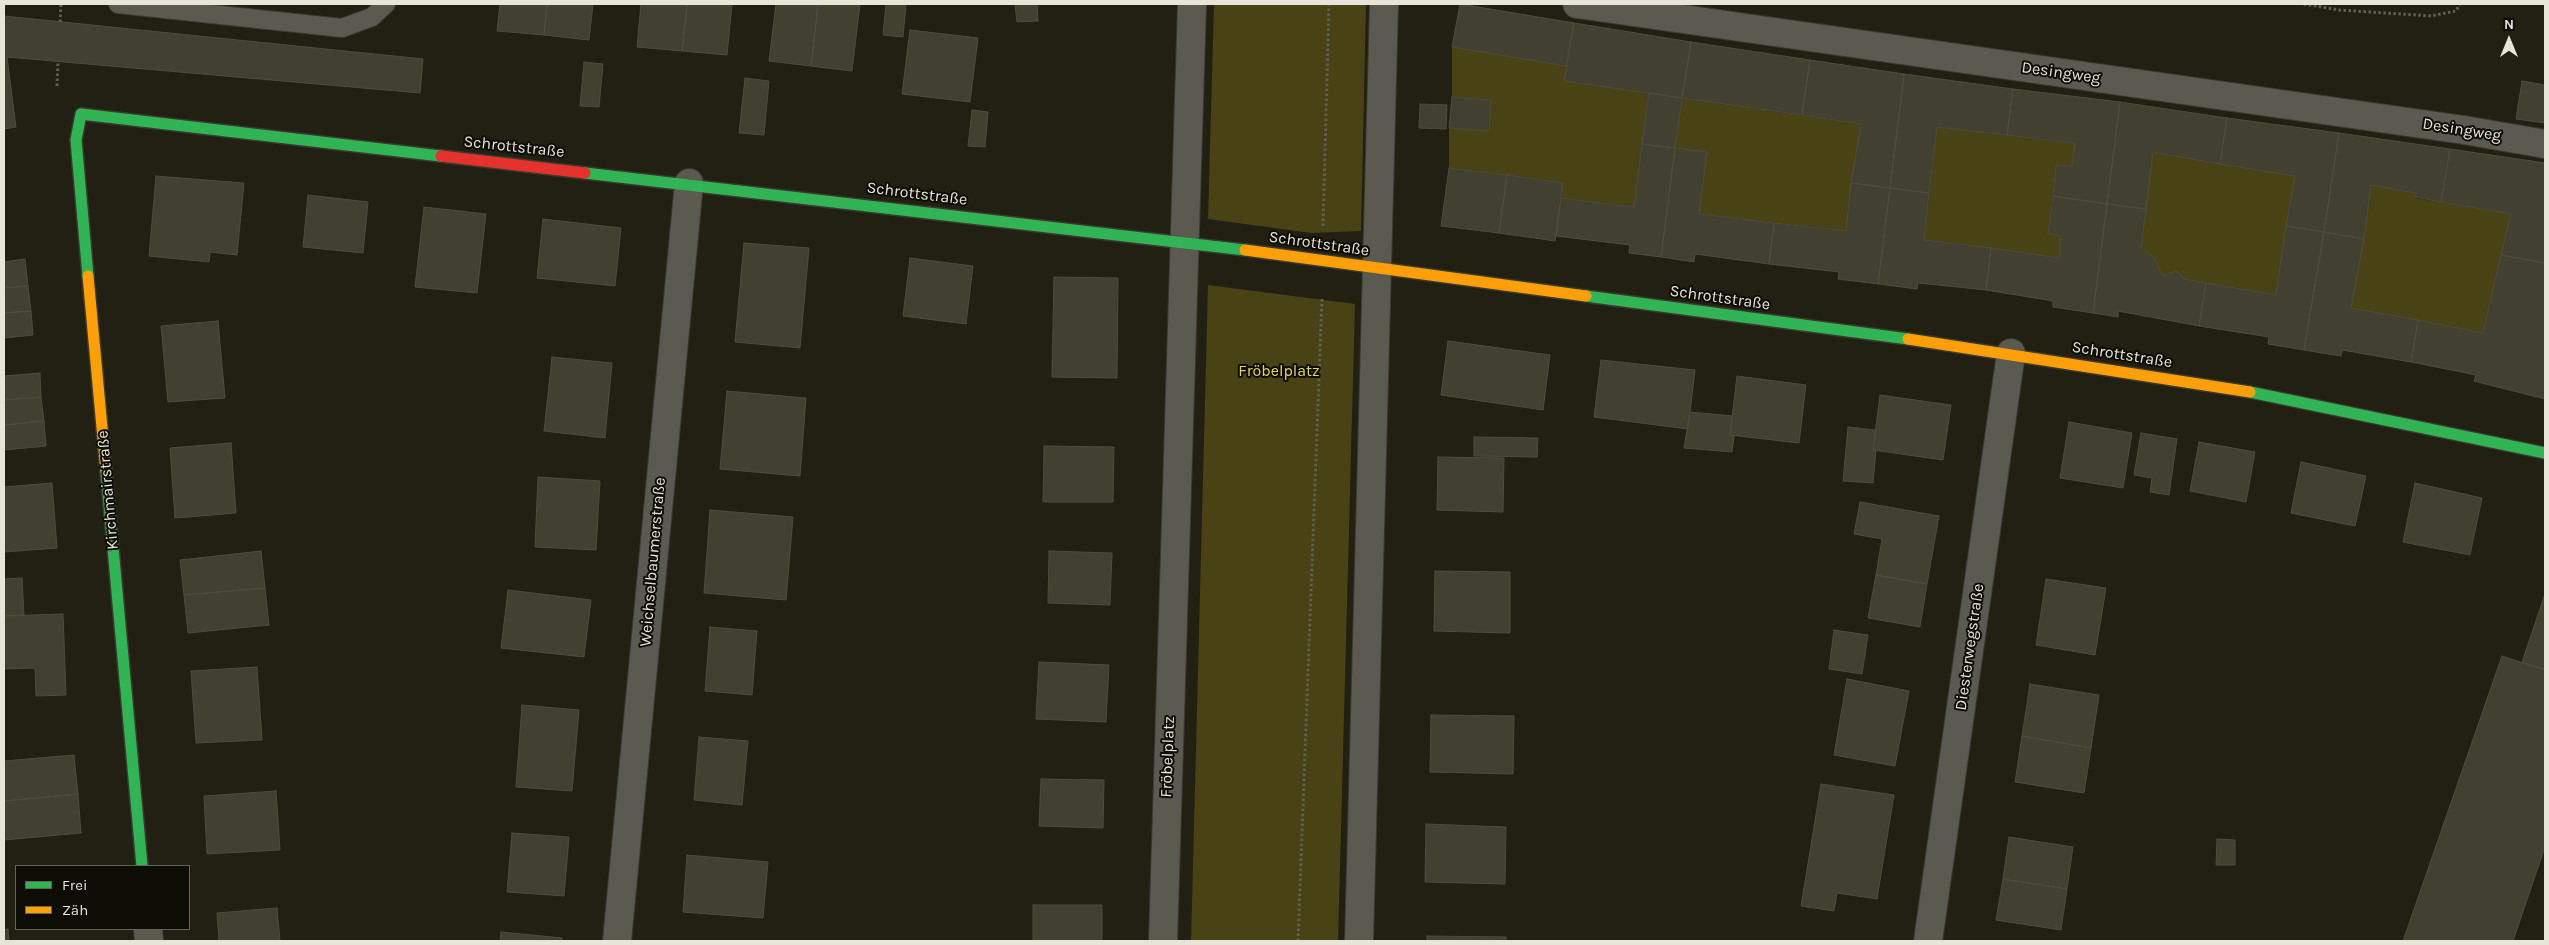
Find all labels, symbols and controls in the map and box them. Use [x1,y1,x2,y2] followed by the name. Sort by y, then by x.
[2484,15,2534,65] north arrow
[2504,16,2514,33] text: N
[2020,58,2102,88] street label: Desingweg
[2421,114,2503,146] street label: Desingweg
[463,132,565,162] street label: Schrottstraße
[866,178,968,210] street label: Schrottstraße
[1268,227,1370,261] street label: Schrottstraße
[1669,281,1771,315] street label: Schrottstraße
[2071,338,2173,372] street label: Schrottstraße
[1238,361,1320,381] park label: Fröbelplatz
[93,430,123,550] street label: Kirchmairstraße
[636,477,670,647] street label: Weichselbaumerstraße
[1952,582,1988,712] street label: Diesterwegstraße
[1157,716,1179,798] street label: Fröbelplatz
[15,865,190,930] legend
[62,876,87,894] text: Frei
[62,901,88,919] text: Zäh

